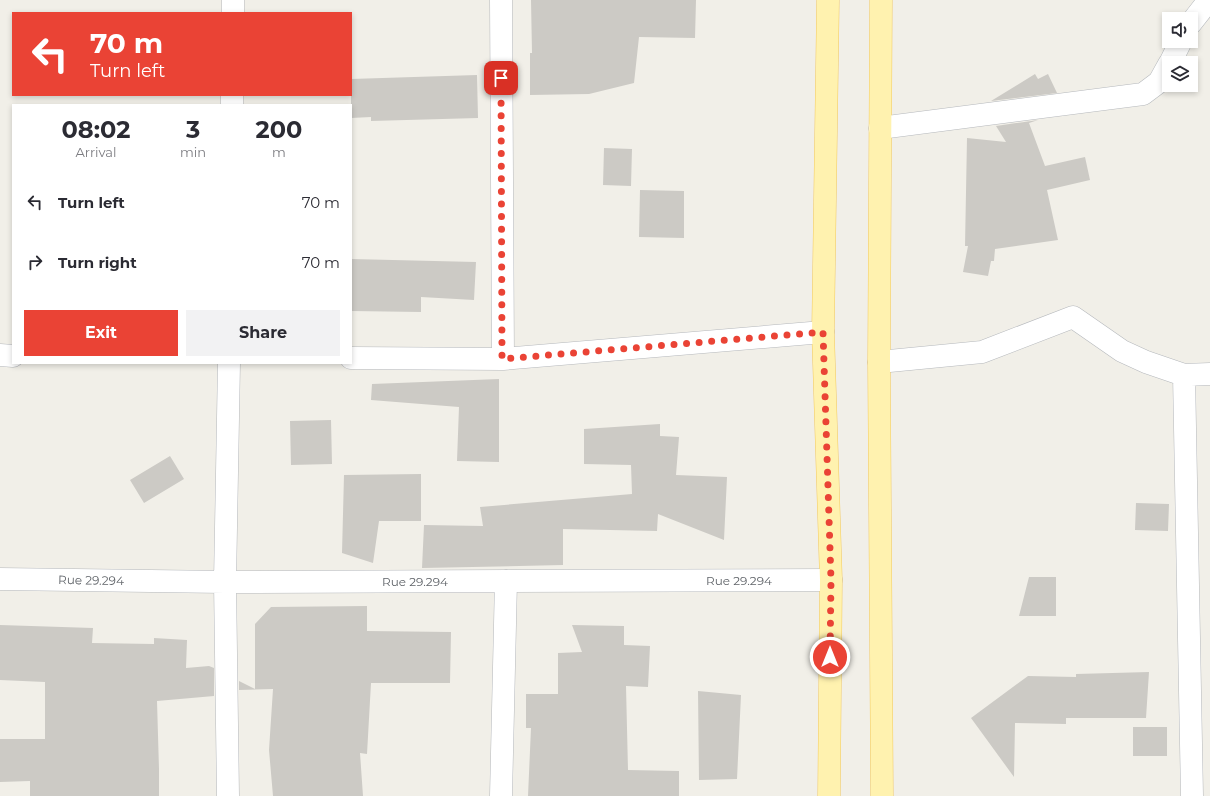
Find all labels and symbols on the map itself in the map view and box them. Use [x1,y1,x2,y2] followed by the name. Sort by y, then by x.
[484,61,518,95] pin
[58,572,124,588] street label: Rue 29.294
[706,573,772,588] street label: Rue 29.294
[382,574,448,589] street label: Rue 29.294
[809,636,851,678] position arrow

